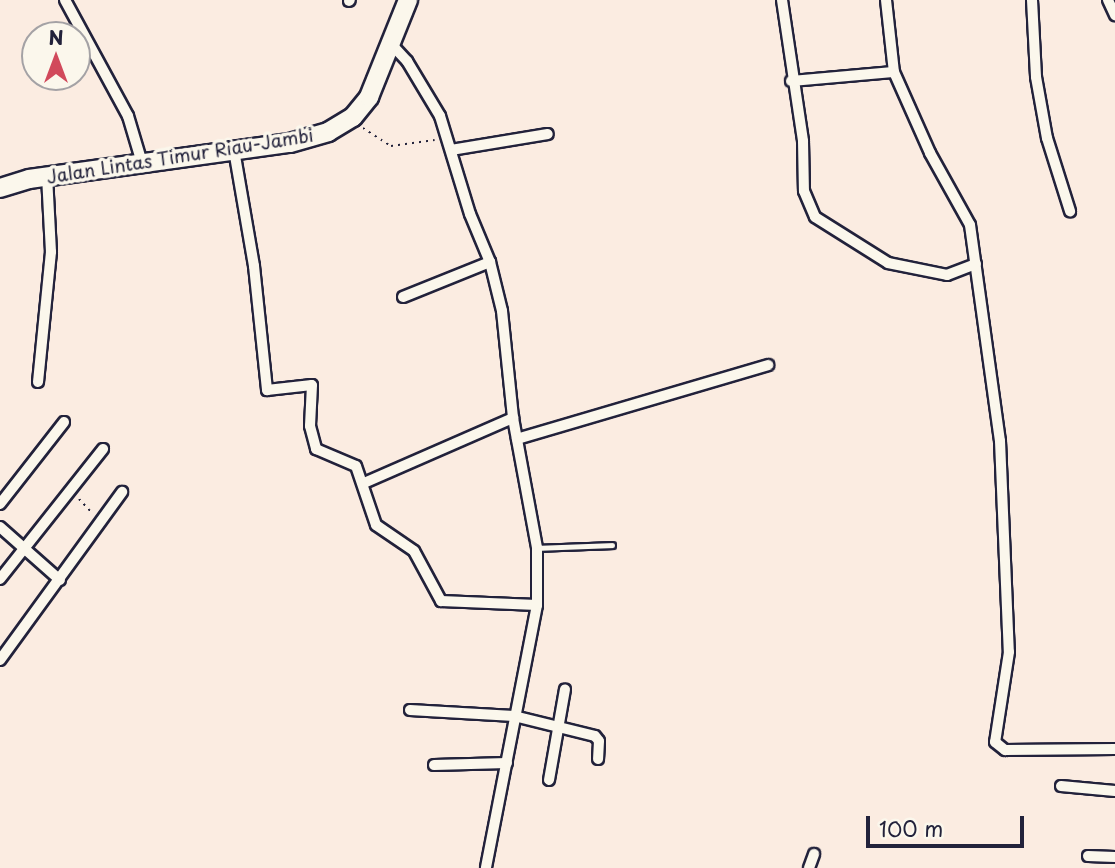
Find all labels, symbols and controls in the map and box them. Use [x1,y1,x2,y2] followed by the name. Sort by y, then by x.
[21,21,91,91] north arrow
[48,23,64,51] text: N
[45,124,315,188] street label: Jalan Lintas Timur Riau-Jambi
[870,802,1028,846] scale bar
[879,812,943,844] text: 100 m

